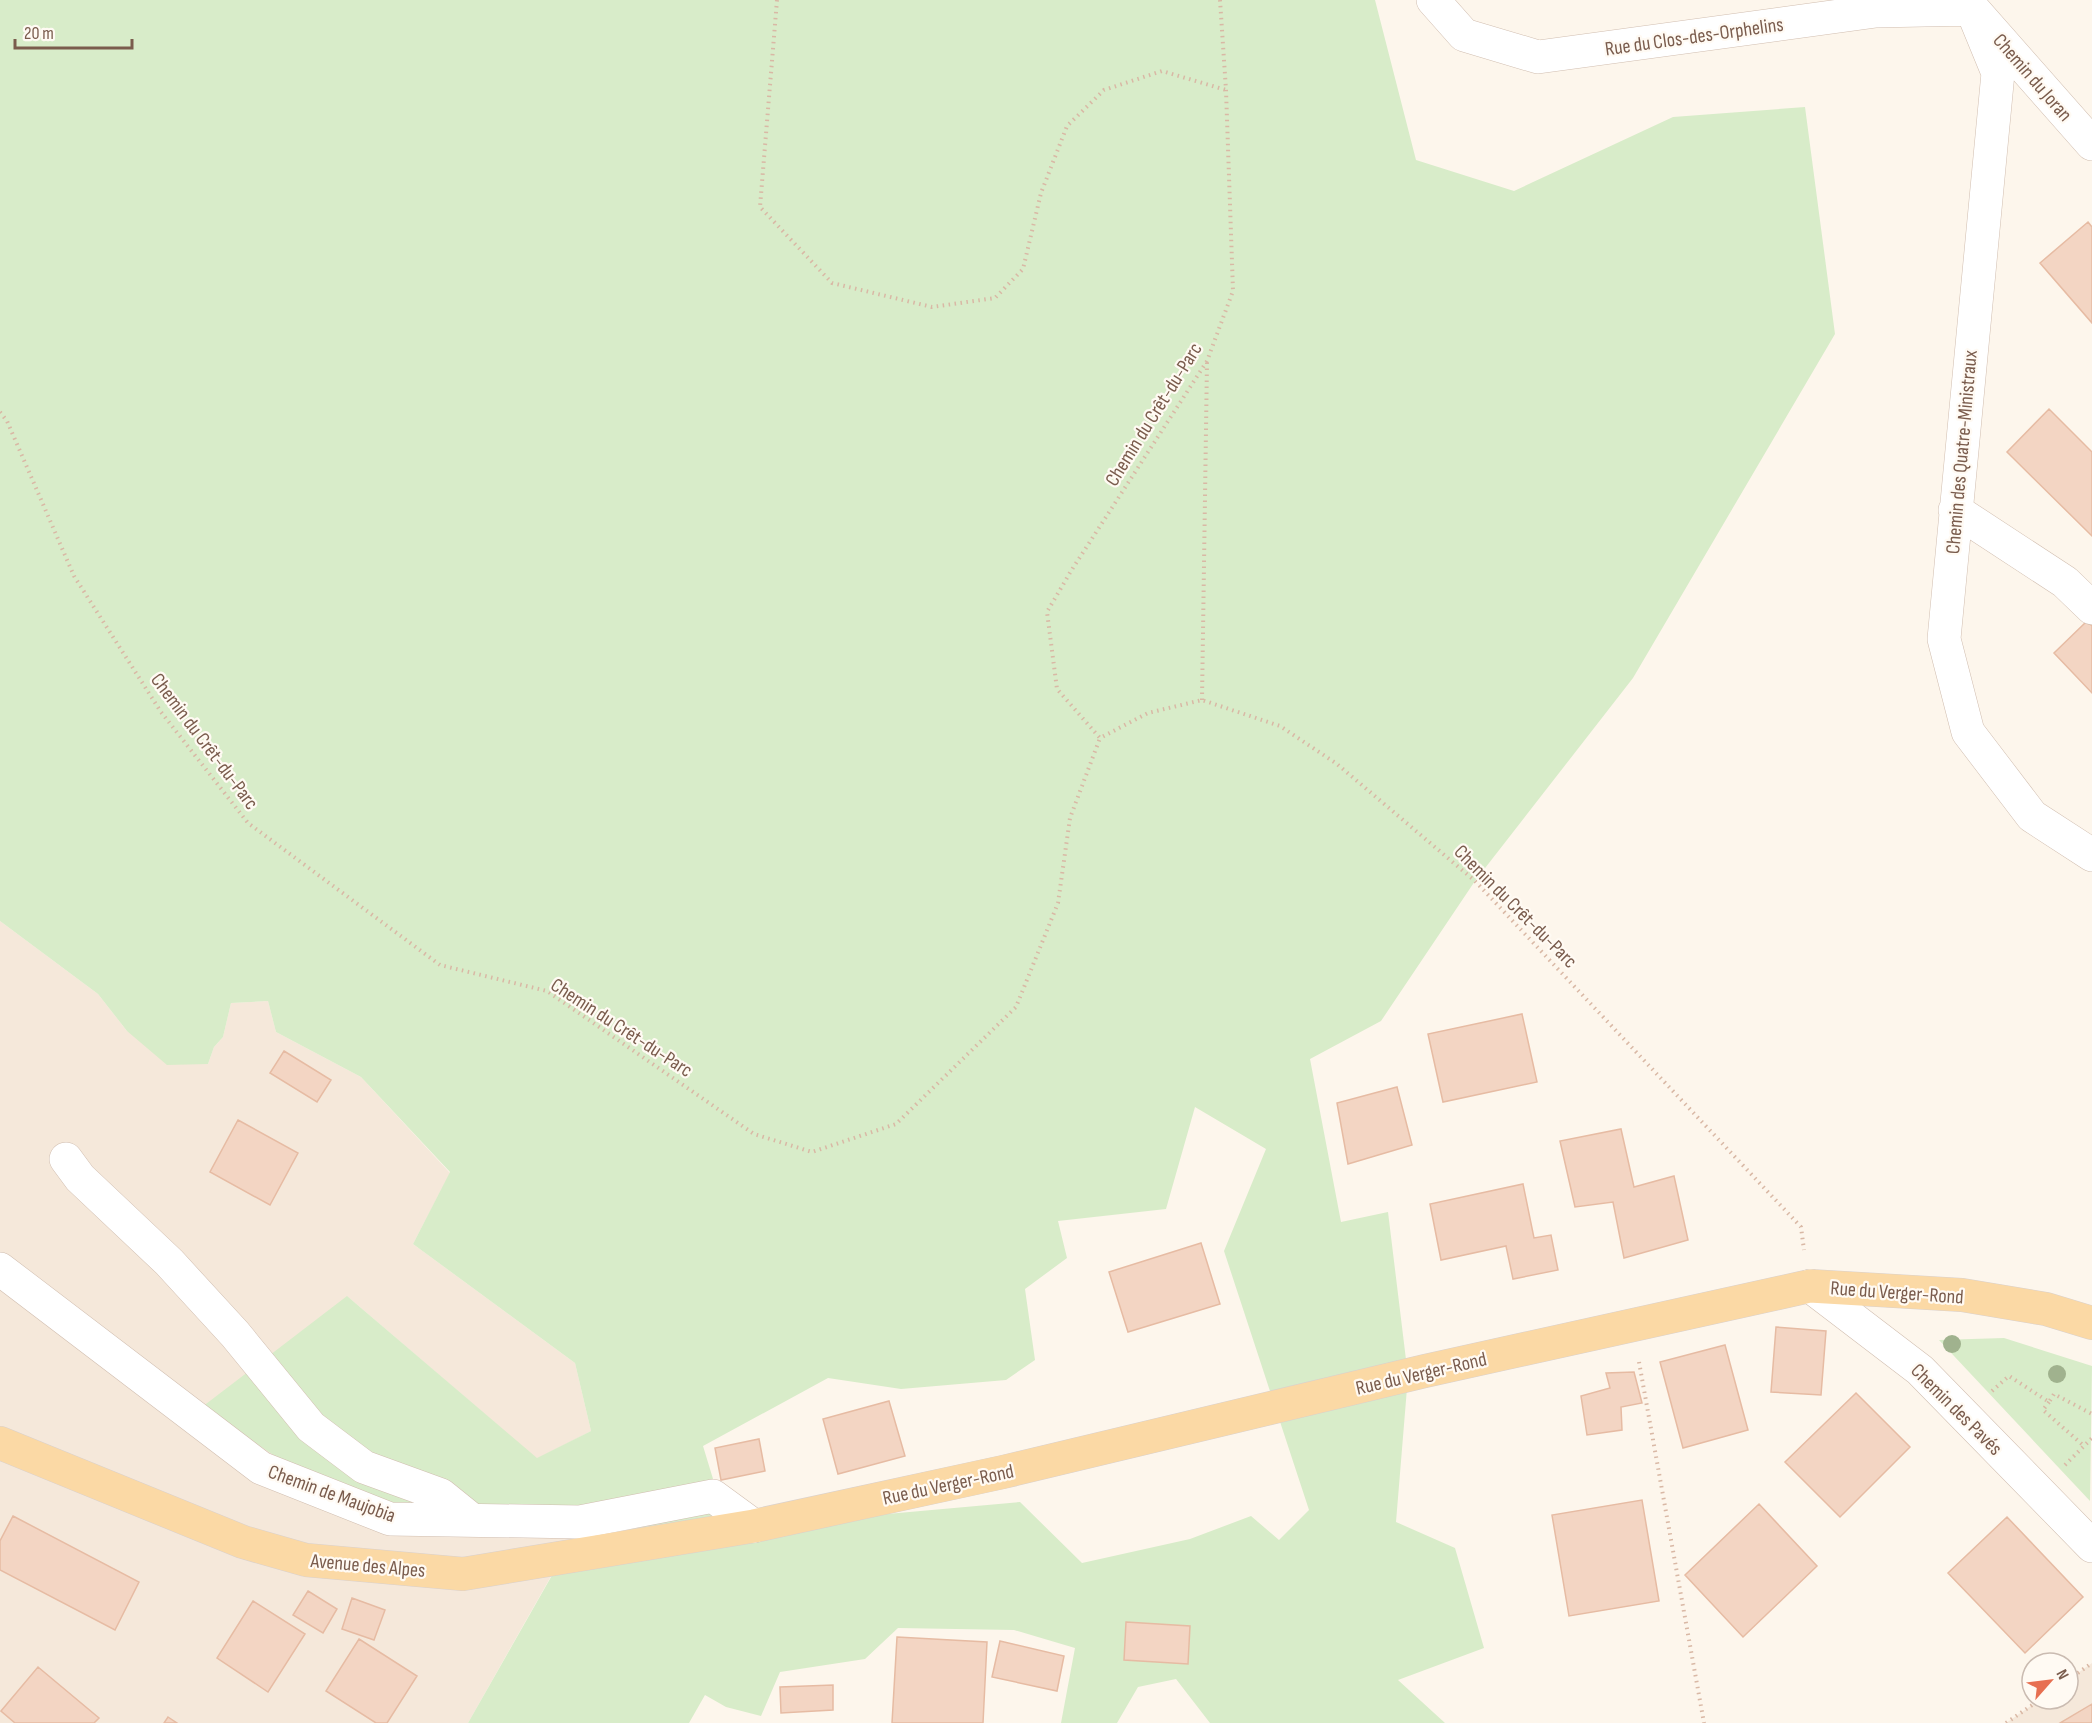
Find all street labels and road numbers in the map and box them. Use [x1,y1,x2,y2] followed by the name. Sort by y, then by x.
[1603,13,1785,61] street label: Rue du Clos-des-Orphelins
[1988,29,2077,126] street label: Chemin du Joran
[1100,338,1208,491] street label: Chemin du Crêt-du-Parc
[1941,349,1983,555] street label: Chemin des Quatre-Ministraux
[145,669,263,814] street label: Chemin du Crêt-du-Parc
[1449,840,1582,973] street label: Chemin du Crêt-du-Parc
[546,973,697,1083] street label: Chemin du Crêt-du-Parc
[1830,1276,1964,1310] street label: Rue du Verger-Rond
[1354,1347,1489,1401] street label: Rue du Verger-Rond
[1905,1359,2007,1461] street label: Chemin des Pavés
[880,1459,1016,1511] street label: Rue du Verger-Rond
[265,1460,399,1528] street label: Chemin de Maujobia
[309,1549,426,1583] street label: Avenue des Alpes

